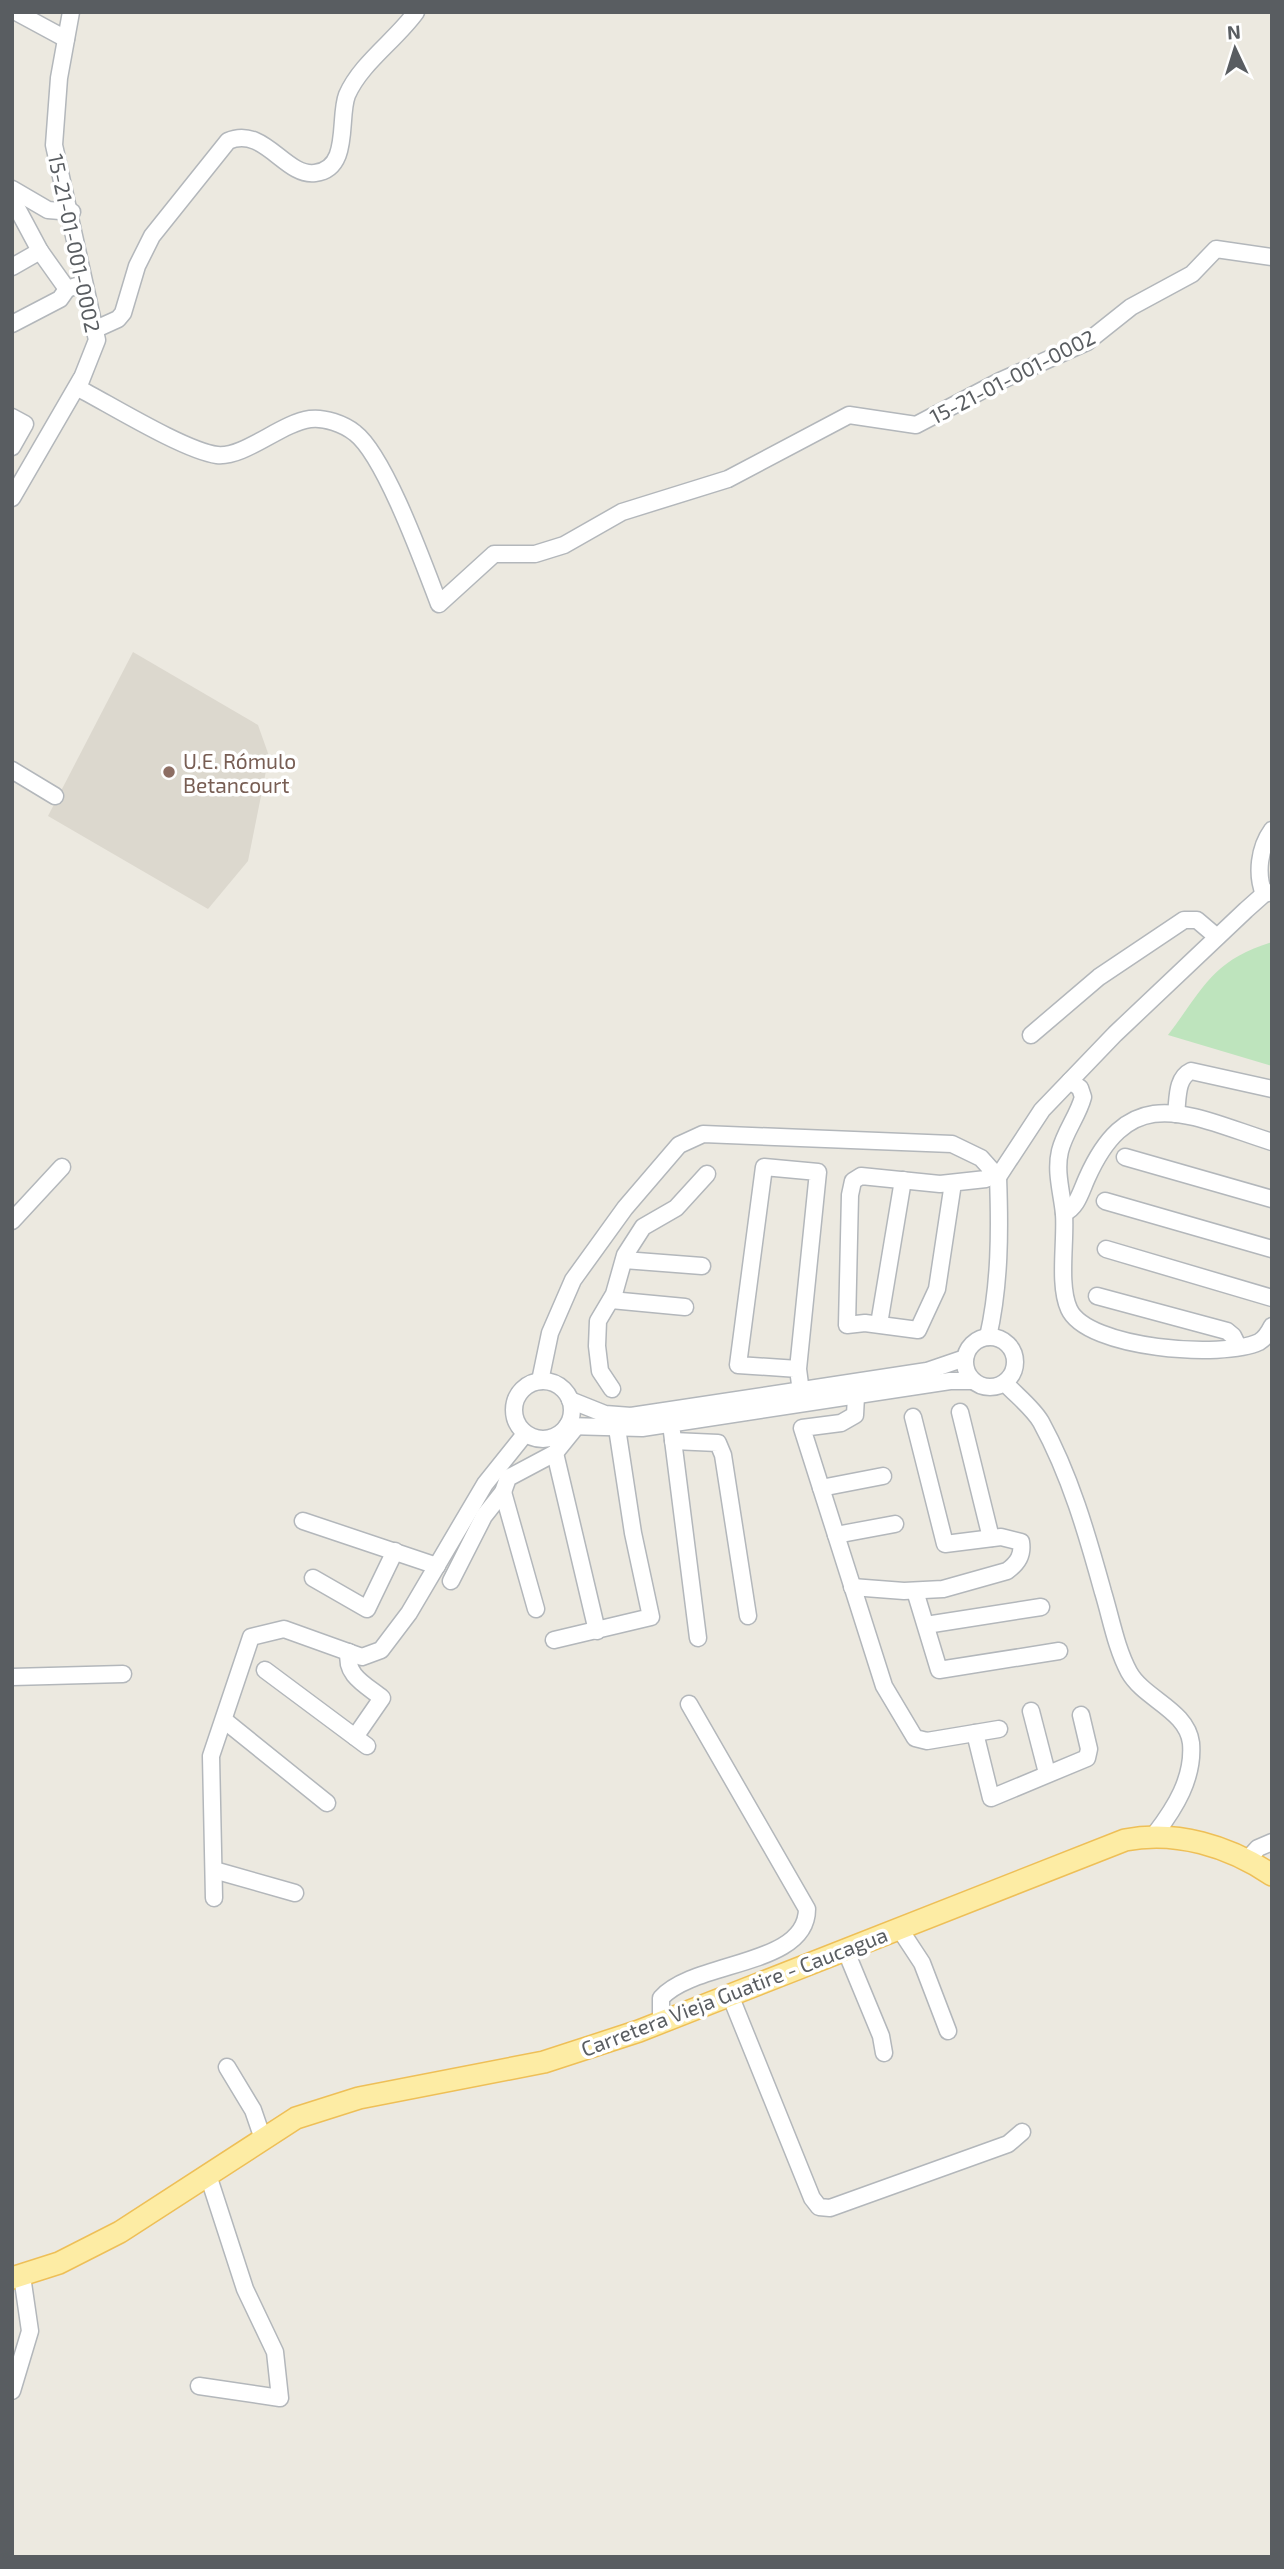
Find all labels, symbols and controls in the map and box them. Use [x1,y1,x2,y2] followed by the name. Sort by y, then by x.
[1200,14,1270,84] north arrow
[1226,20,1241,43] text: N
[44,151,106,335] street label: 15-21-01-001-0002
[925,324,1099,428] street label: 15-21-01-001-0002
[183,748,296,797] place label: U.E. Rómulo Betancourt
[161,764,177,780] marker: U.E. Rómulo Betancourt
[577,1921,891,2062] street label: Carretera Vieja Guatire - Caucagua

